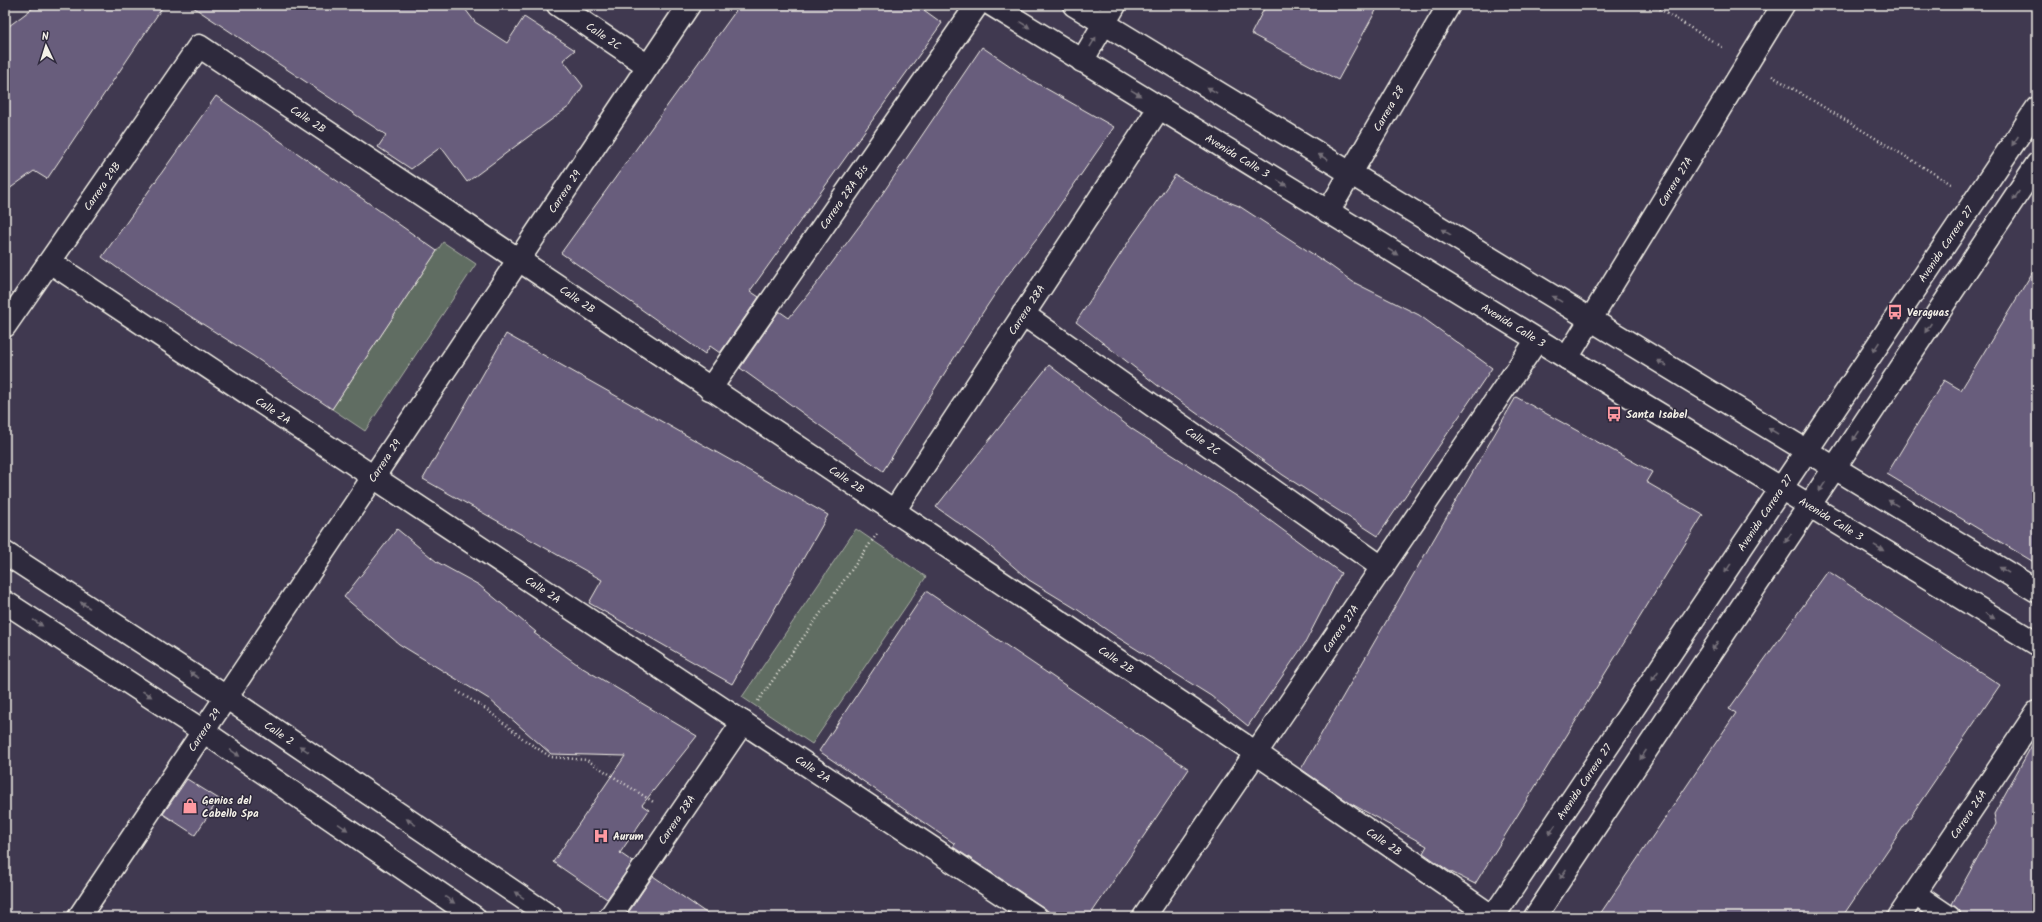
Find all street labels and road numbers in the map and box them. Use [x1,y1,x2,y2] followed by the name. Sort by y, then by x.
[582,18,625,55] street label: Calle 2C
[1369,82,1410,135] street label: Carrera 28
[286,101,329,138] street label: Calle 2B
[1201,130,1273,183] street label: Avenida Calle 3
[1654,153,1698,210] street label: Carrera 27A
[79,159,126,215] street label: Carrera 29B
[815,161,874,234] street label: Carrera 28A Bis
[544,166,587,217] street label: Carrera 29
[1914,202,1979,286] street label: Avenida Carrera 27
[555,281,599,319] street label: Calle 2B
[1004,281,1051,339] street label: Carrera 28A
[1477,299,1549,353] street label: Avenida Calle 3
[251,393,294,430] street label: Calle 2A
[1181,423,1224,461] street label: Calle 2C
[364,435,407,487] street label: Carrera 29
[825,462,868,499] street label: Calle 2B
[1733,471,1798,555] street label: Avenida Carrera 27
[1795,493,1866,546] street label: Avenida Calle 3
[521,572,564,609] street label: Calle 2A
[1318,601,1365,657] street label: Carrera 27A
[1094,642,1137,679] street label: Calle 2B
[184,705,226,756] street label: Carrera 29
[260,717,297,751] street label: Calle 2
[1553,740,1618,824] street label: Avenida Carrera 27
[791,751,834,788] street label: Calle 2A
[1946,786,1992,843] street label: Carrera 26A
[654,791,701,849] street label: Carrera 28A
[1362,824,1405,861] street label: Calle 2B

